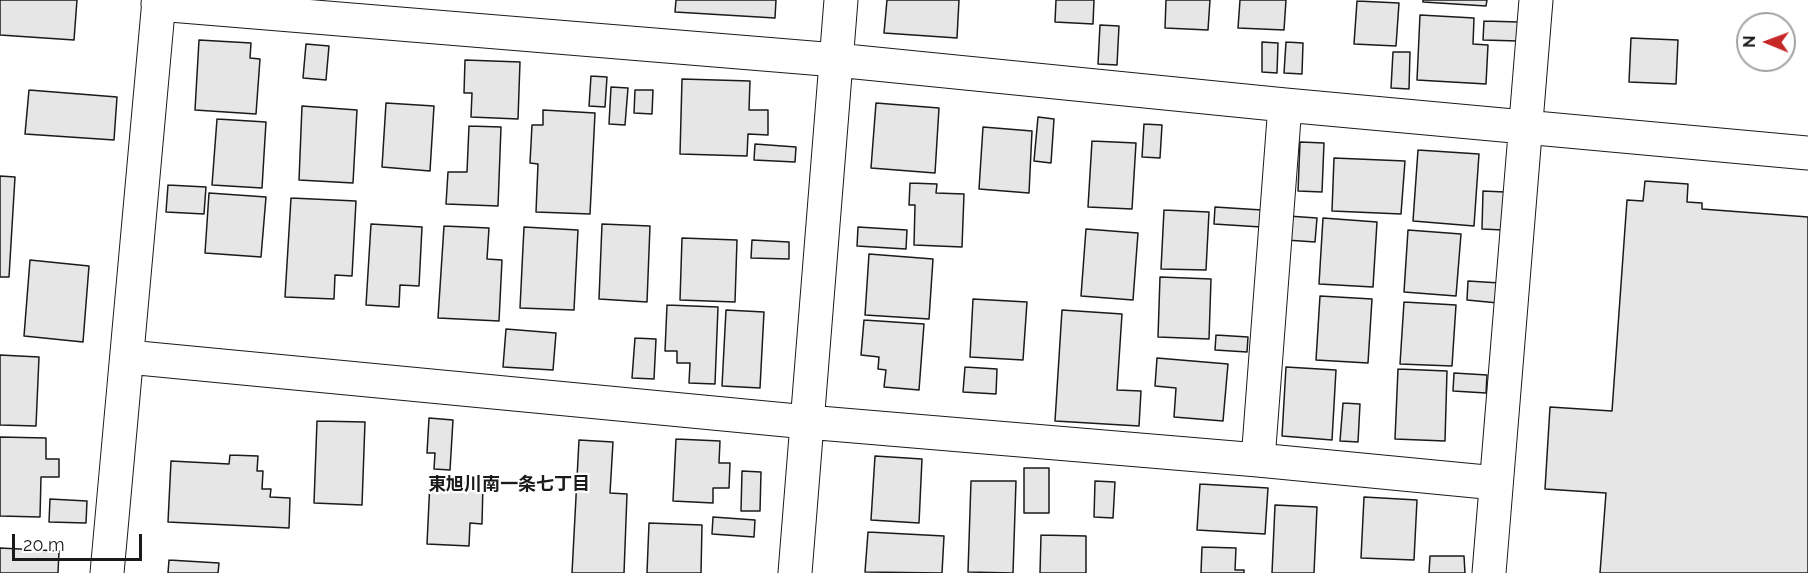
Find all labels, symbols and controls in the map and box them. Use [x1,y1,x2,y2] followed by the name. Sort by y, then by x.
[1736,12,1796,72] north arrow
[1740,35,1759,48] text: N
[428,474,590,496] district label: 東旭川南一条七丁目
[15,522,146,560] scale bar
[23,534,65,555] text: 20 m

